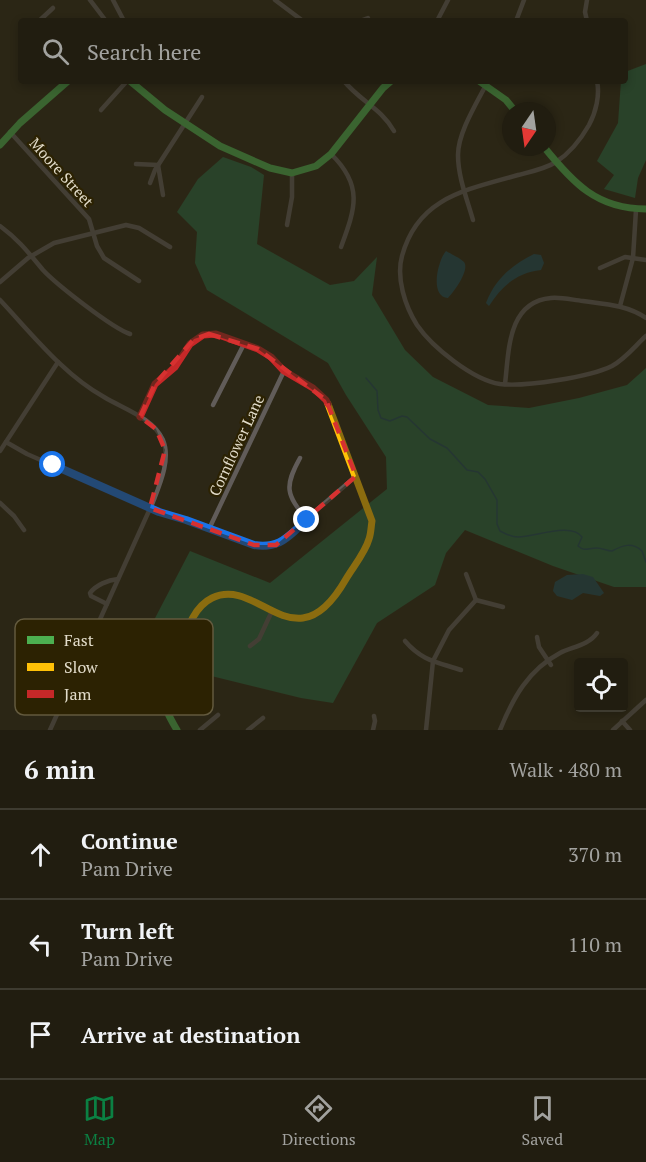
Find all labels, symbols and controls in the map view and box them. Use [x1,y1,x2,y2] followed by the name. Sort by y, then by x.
[18,18,628,84] search box
[39,35,72,68] icon: search
[87,37,201,66] text: Search here
[502,102,556,156] north arrow
[26,133,99,211] street label: Moore Street
[204,391,268,499] street label: Cornflower Lane
[39,451,65,477] route start
[293,506,319,532] route end
[15,619,213,715] legend
[64,629,94,651] text: Fast
[64,656,98,678] text: Slow
[574,658,628,712] map controls
[574,658,628,712] button: locate
[64,683,92,705] text: Jam
[24,752,95,786] text: 6 min
[510,756,622,783] text: Walk · 480 m
[81,826,178,855] text: Continue
[24,838,57,871] icon: ahead
[568,841,622,868] text: 370 m
[81,855,173,882] text: Pam Drive
[81,916,174,945] text: Turn left
[24,928,57,961] icon: left
[568,931,622,958] text: 110 m
[81,945,173,972] text: Pam Drive
[24,1018,57,1051] icon: arrive
[81,1020,300,1049] text: Arrive at destination
[83,1092,116,1150] tab: Map
[282,1092,356,1150] tab: Directions
[522,1092,563,1150] tab: Saved

